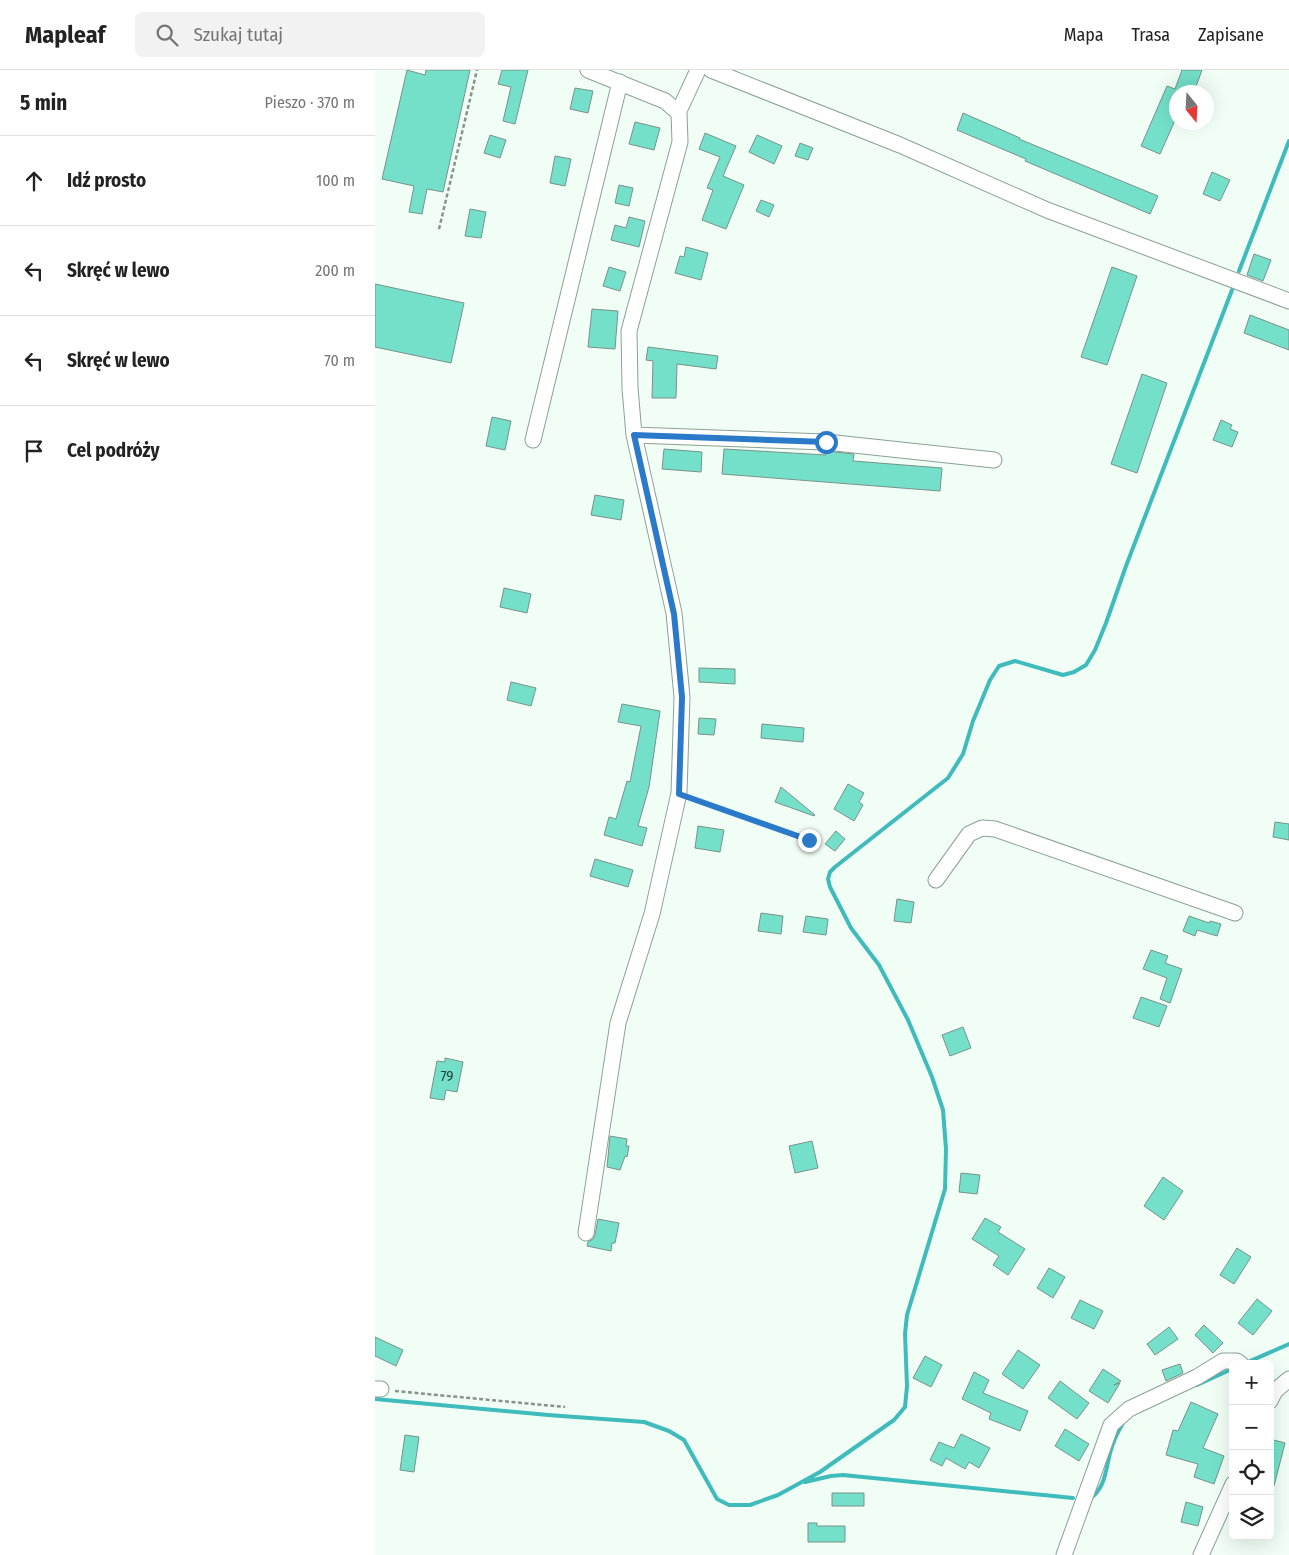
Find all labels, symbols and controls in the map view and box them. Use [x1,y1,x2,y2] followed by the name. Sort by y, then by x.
[135,12,485,57] search box
[25,21,105,49] text: Mapleaf
[153,21,181,49] icon: search
[193,23,283,46] text: Szukaj tutaj
[1064,24,1103,46] text: Mapa
[1131,24,1170,46] text: Trasa
[1198,24,1264,46] text: Zapisane
[1169,85,1214,130] north arrow
[20,90,67,116] text: 5 min
[264,93,355,112] text: Pieszo · 370 m
[20,167,48,195] icon: ahead
[67,169,146,192] text: Idź prosto
[316,171,355,190] text: 100 m
[20,257,48,285] icon: left
[67,259,170,282] text: Skręć w lewo
[315,261,355,280] text: 200 m
[20,347,48,375] icon: left
[67,349,170,372] text: Skręć w lewo
[324,351,355,370] text: 70 m
[815,431,838,454] route start
[20,437,48,465] icon: arrive
[67,439,160,462] text: Cel podróży
[798,829,821,852] route end
[440,1067,454,1085] house number: 79
[1229,1360,1274,1540] map controls
[1229,1360,1274,1405] button: +
[1229,1405,1274,1450] button: −
[1229,1450,1274,1495] button: locate
[1229,1495,1274,1540] button: layers

